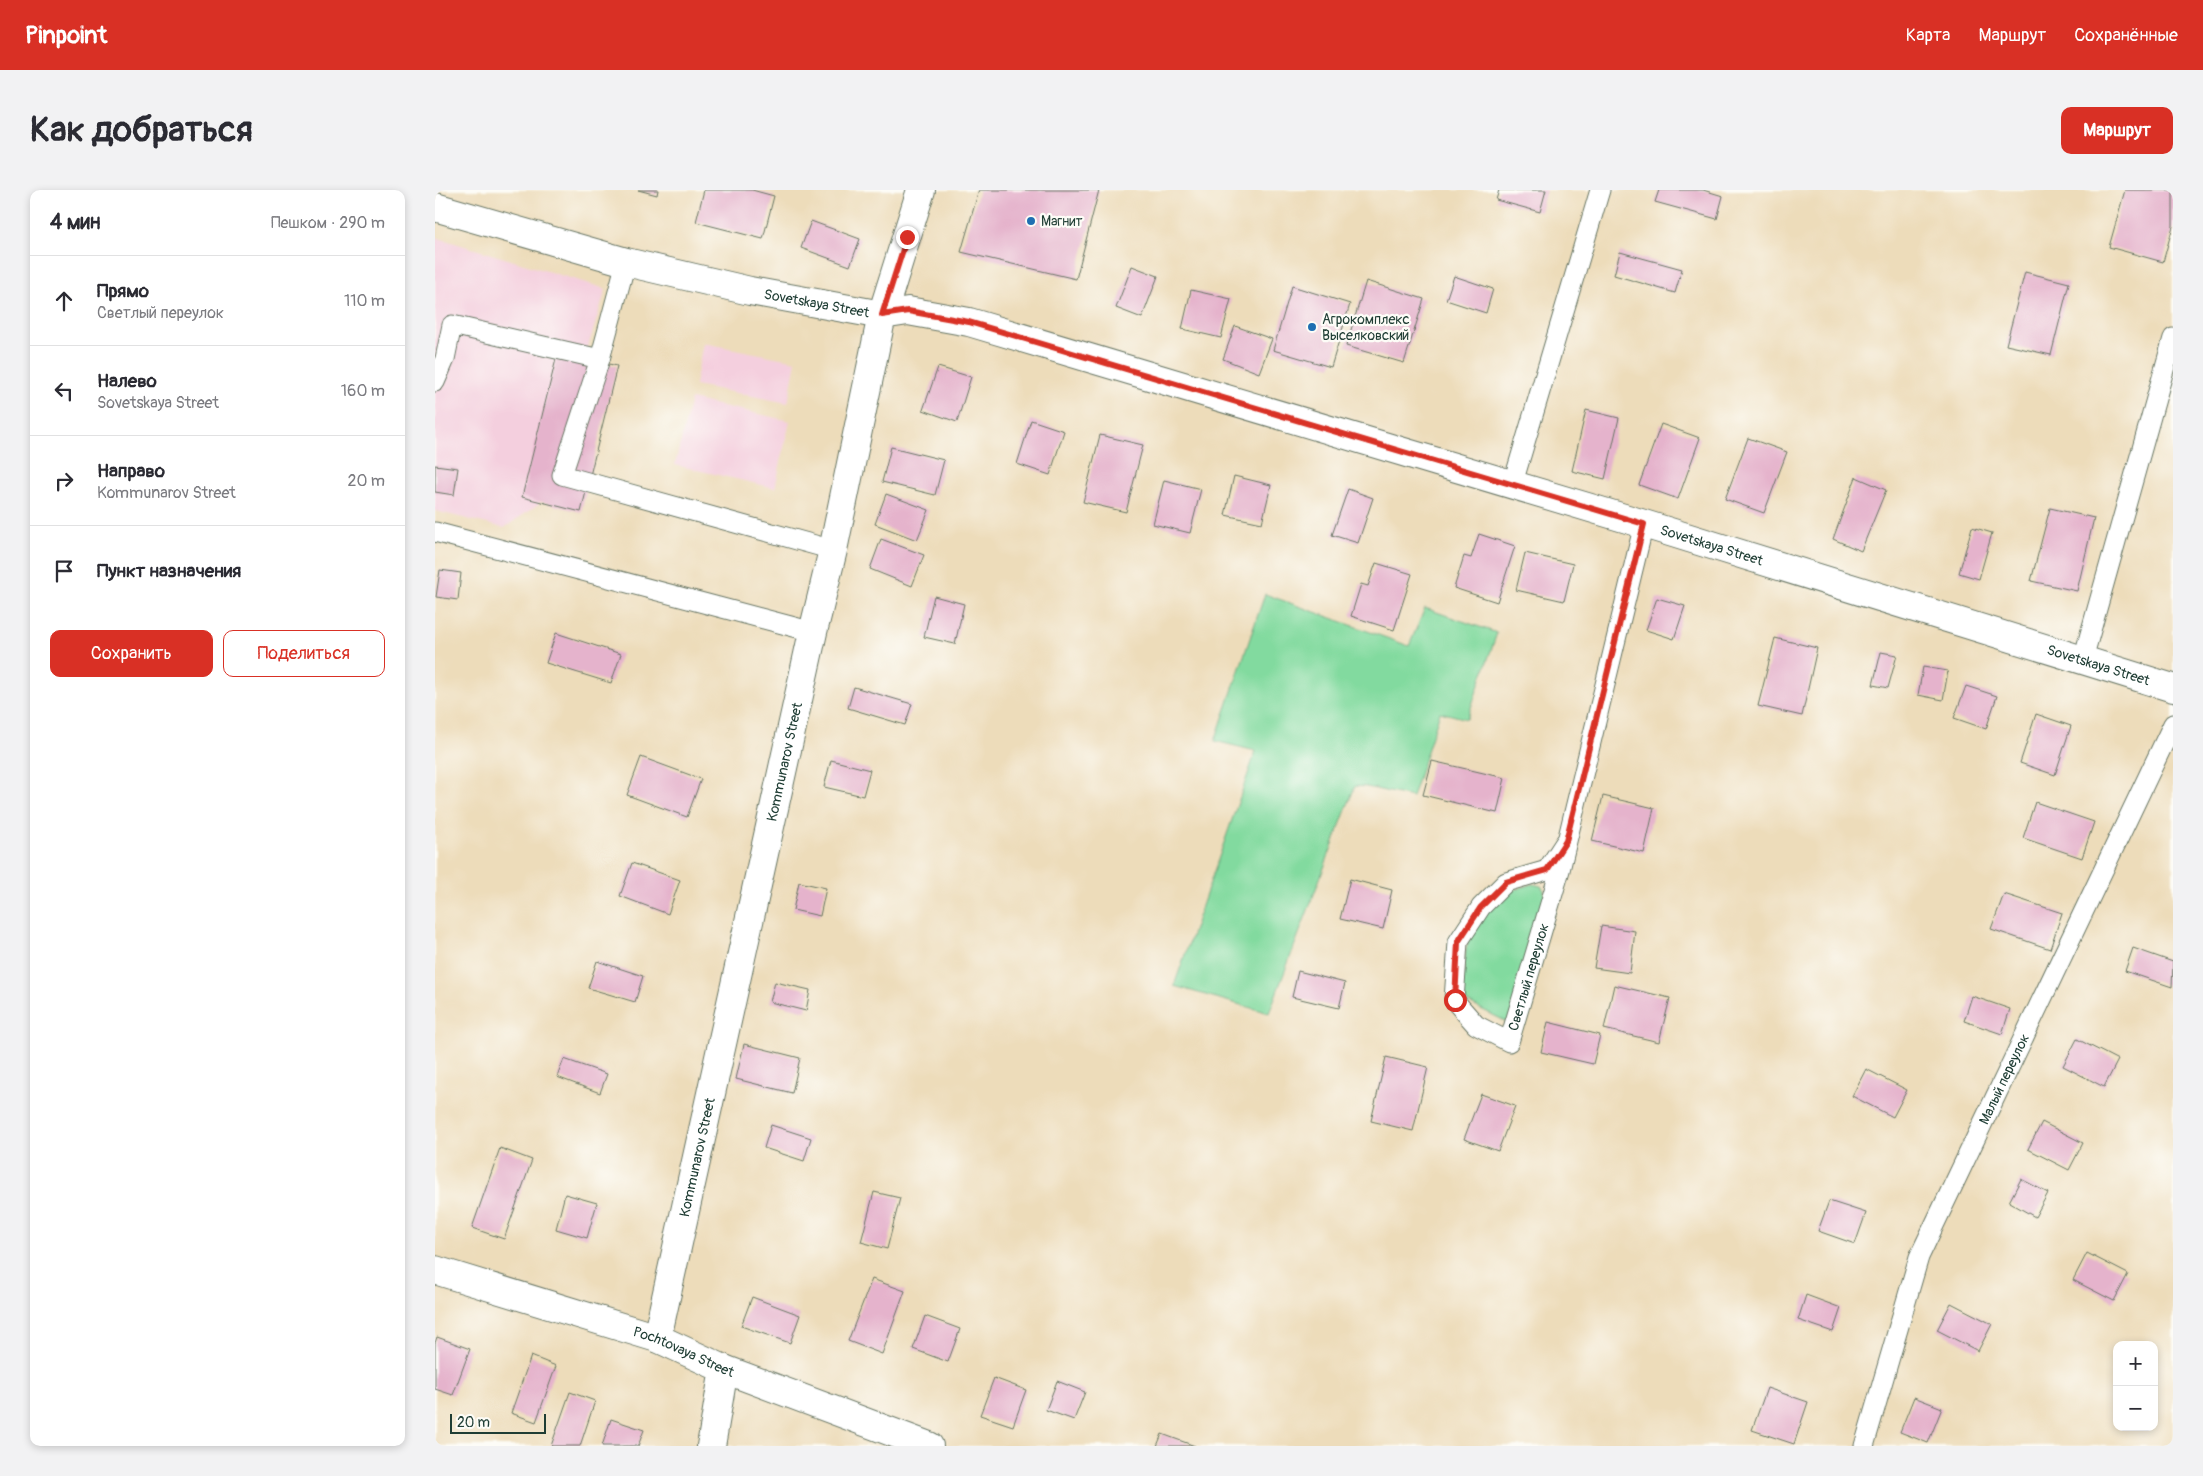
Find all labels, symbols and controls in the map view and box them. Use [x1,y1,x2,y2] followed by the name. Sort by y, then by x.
[25,21,107,50] text: Pinpoint
[1906,24,1950,47] text: Карта
[1978,24,2046,47] text: Маршрут
[2074,24,2178,47] text: Сохранённые
[2061,107,2173,154] button: Маршрут
[30,108,253,152] text: Как добраться
[50,209,100,236] text: 4 мин
[271,213,385,233] text: Пешком · 290 m
[1041,213,1083,230] place label: Магнит
[1025,215,1037,227] marker: Магнит
[896,226,919,249] route end
[97,279,149,303] text: Прямо
[763,285,871,321] street label: Sovetskaya Street
[50,287,78,315] icon: ahead
[344,291,385,311] text: 110 m
[97,303,224,323] text: Светлый переулок
[1322,311,1410,344] place label: Агрокомплекс Выселковский
[1306,321,1318,333] marker: Агрокомплекс Выселковский
[97,369,157,393] text: Налево
[50,377,78,405] icon: left
[341,381,385,401] text: 160 m
[97,393,219,413] text: Sovetskaya Street
[97,459,165,483] text: Направо
[50,467,78,495] icon: right
[347,471,385,491] text: 20 m
[97,483,236,503] text: Kommunarov Street
[1658,521,1766,569] street label: Sovetskaya Street
[50,557,78,585] icon: arrive
[97,559,241,583] text: Пункт назначения
[50,630,213,677] button: Сохранить
[223,630,385,677] button: Поделиться
[2045,641,2152,689] street label: Sovetskaya Street
[763,700,806,823] street label: Kommunarov Street
[1504,921,1552,1033] street label: Светлый переулок
[1444,989,1467,1012] route start
[1975,1031,2033,1127] street label: Малый переулок
[676,1096,718,1219] street label: Kommunarov Street
[631,1323,737,1381] street label: Pochtovaya Street
[2113,1341,2158,1431] map controls
[2113,1341,2158,1386] button: +
[2113,1386,2158,1431] button: −
[450,1411,546,1434] scale bar
[457,1414,490,1431] text: 20 m

